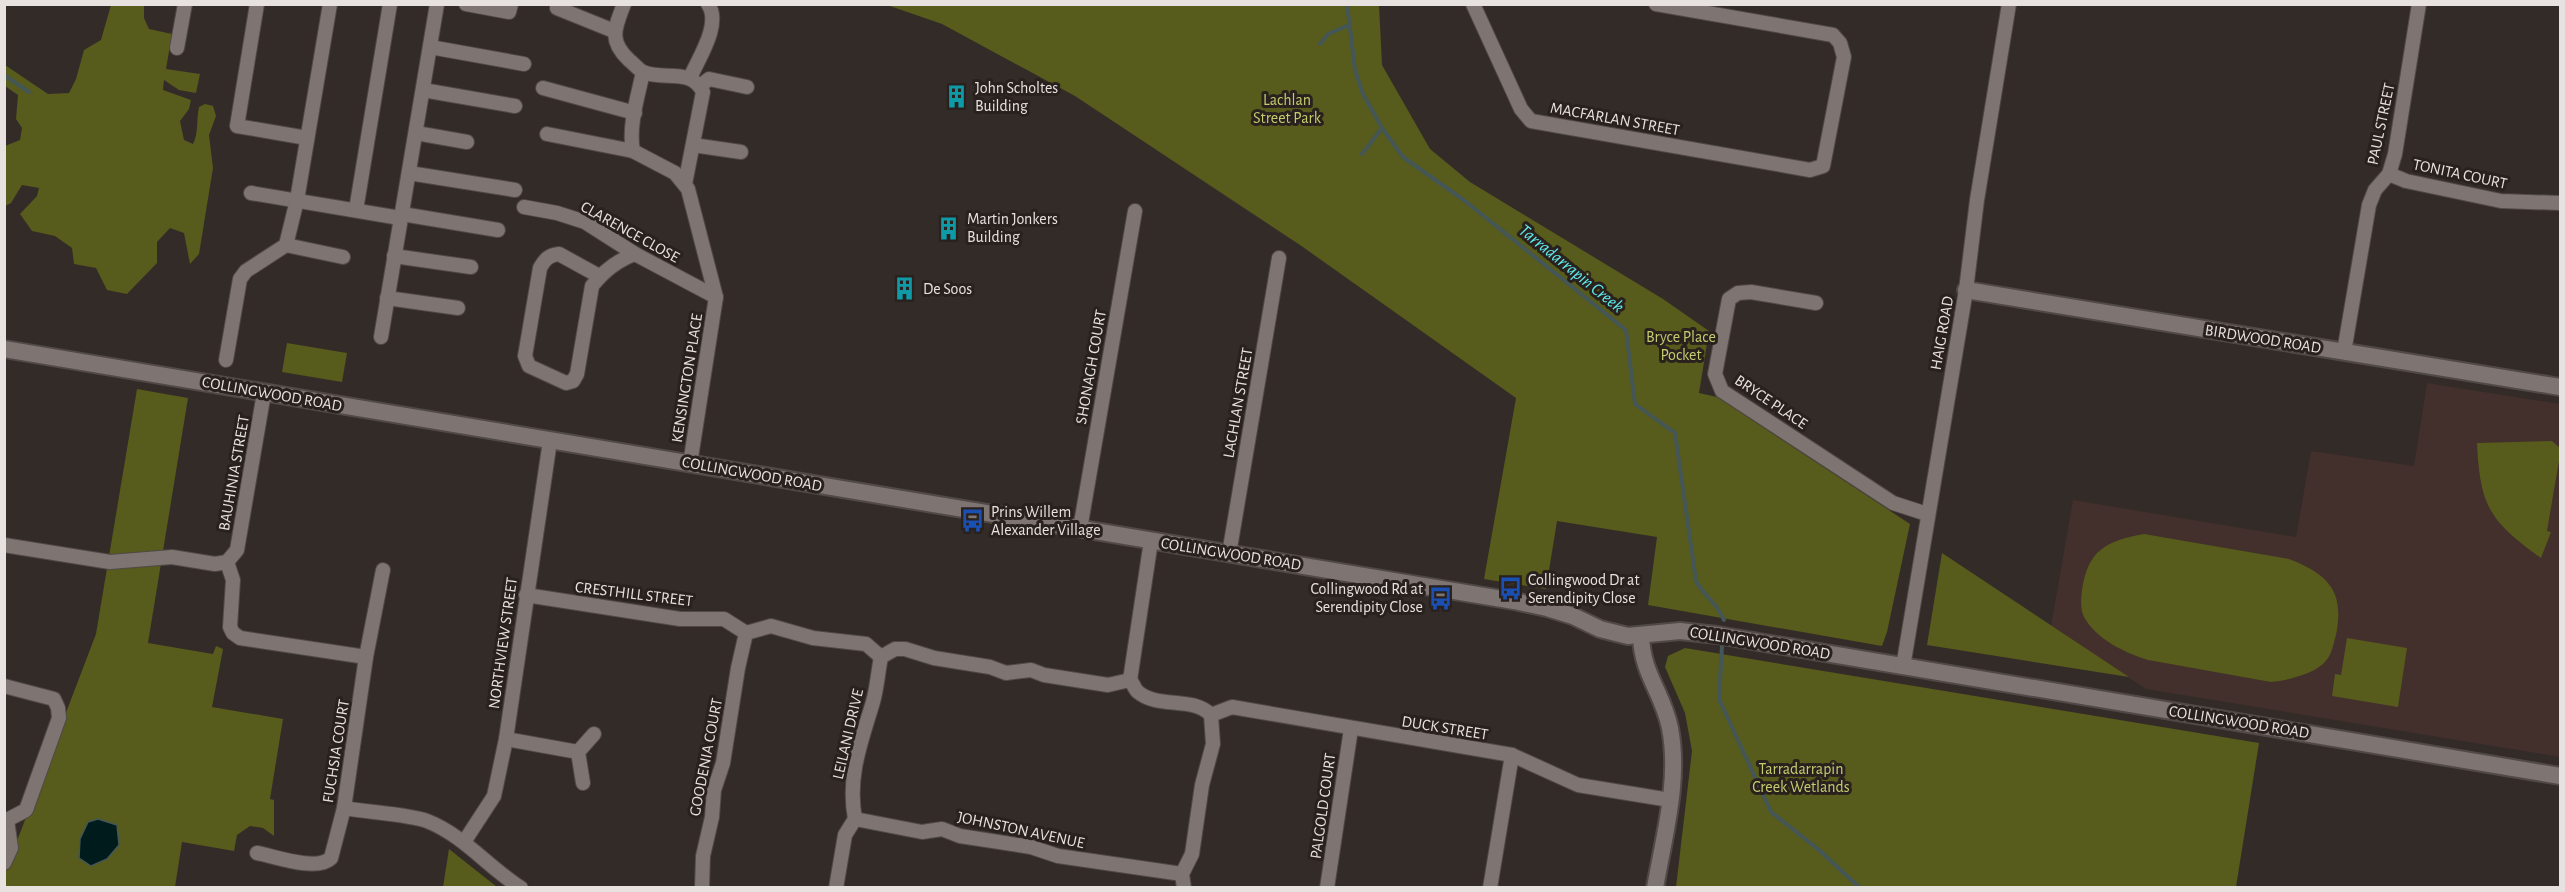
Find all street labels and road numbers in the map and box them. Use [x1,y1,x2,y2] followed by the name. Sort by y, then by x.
[2365,82,2397,166] street label: PAUL STREET
[1549,100,1681,138] street label: MACFARLAN STREET
[2411,156,2509,192] street label: TONITA COURT
[578,198,682,266] street label: CLARENCE CLOSE
[1928,295,1956,371] street label: HAIG ROAD
[1073,308,1109,426] street label: SHONAGH COURT
[669,312,705,444] street label: KENSINGTON PLACE
[2204,322,2322,356] street label: BIRDWOOD ROAD
[1220,346,1256,459] street label: LACHLAN STREET
[1732,372,1810,432] street label: BRYCE PLACE
[201,374,343,414] street label: COLLINGWOOD ROAD
[216,414,252,532] street label: BAUHINIA STREET
[681,454,823,494] street label: COLLINGWOOD ROAD
[1160,535,1302,573] street label: COLLINGWOOD ROAD
[486,576,520,710] street label: NORTHVIEW STREET
[574,579,694,609] street label: CRESTHILL STREET
[1689,624,1831,662] street label: COLLINGWOOD ROAD
[830,687,866,781] street label: LEILANI DRIVE
[687,697,725,817] street label: GOODENIA COURT
[320,698,352,804] street label: FUCHSIA COURT
[2168,703,2310,741] street label: COLLINGWOOD ROAD
[1401,713,1490,743] street label: DUCK STREET
[1308,752,1338,860] street label: PALGOLD COURT
[956,809,1086,851] street label: JOHNSTON AVENUE

